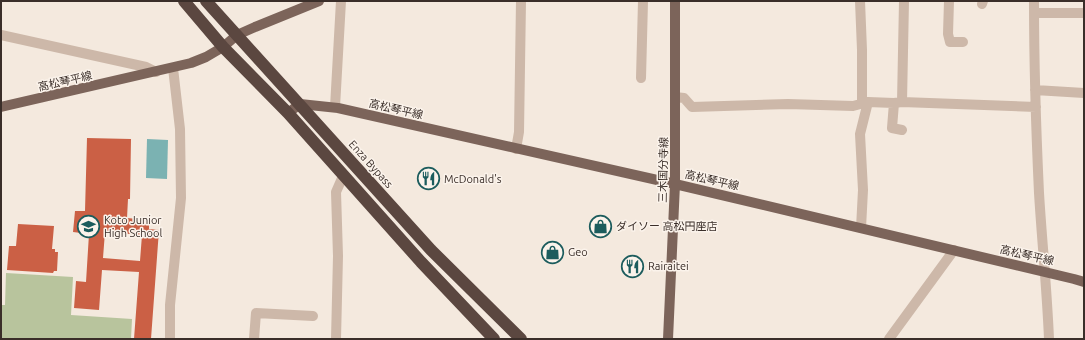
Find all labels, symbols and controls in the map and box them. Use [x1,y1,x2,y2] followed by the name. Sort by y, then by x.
[37,69,93,93] street label: 高松琴平線
[368,97,424,121] street label: 高松琴平線
[656,137,670,203] street label: 三木国分寺線
[347,138,396,190] street label: Enza Bypass
[415,166,441,192] restaurant icon: McDonald's
[684,168,740,192] street label: 高松琴平線
[444,173,502,185] place label: McDonald's
[76,213,102,239] school or university icon: Koto Junior High School
[588,213,614,239] shop icon: ダイソー 高松円座店
[104,214,162,239] place label: Koto Junior High School
[616,220,718,232] place label: ダイソー 高松円座店
[540,239,566,265] shop icon: Geo
[999,243,1055,267] street label: 高松琴平線
[568,246,588,258] place label: Geo
[620,253,646,279] restaurant icon: Rairaitei
[648,260,689,272] place label: Rairaitei

